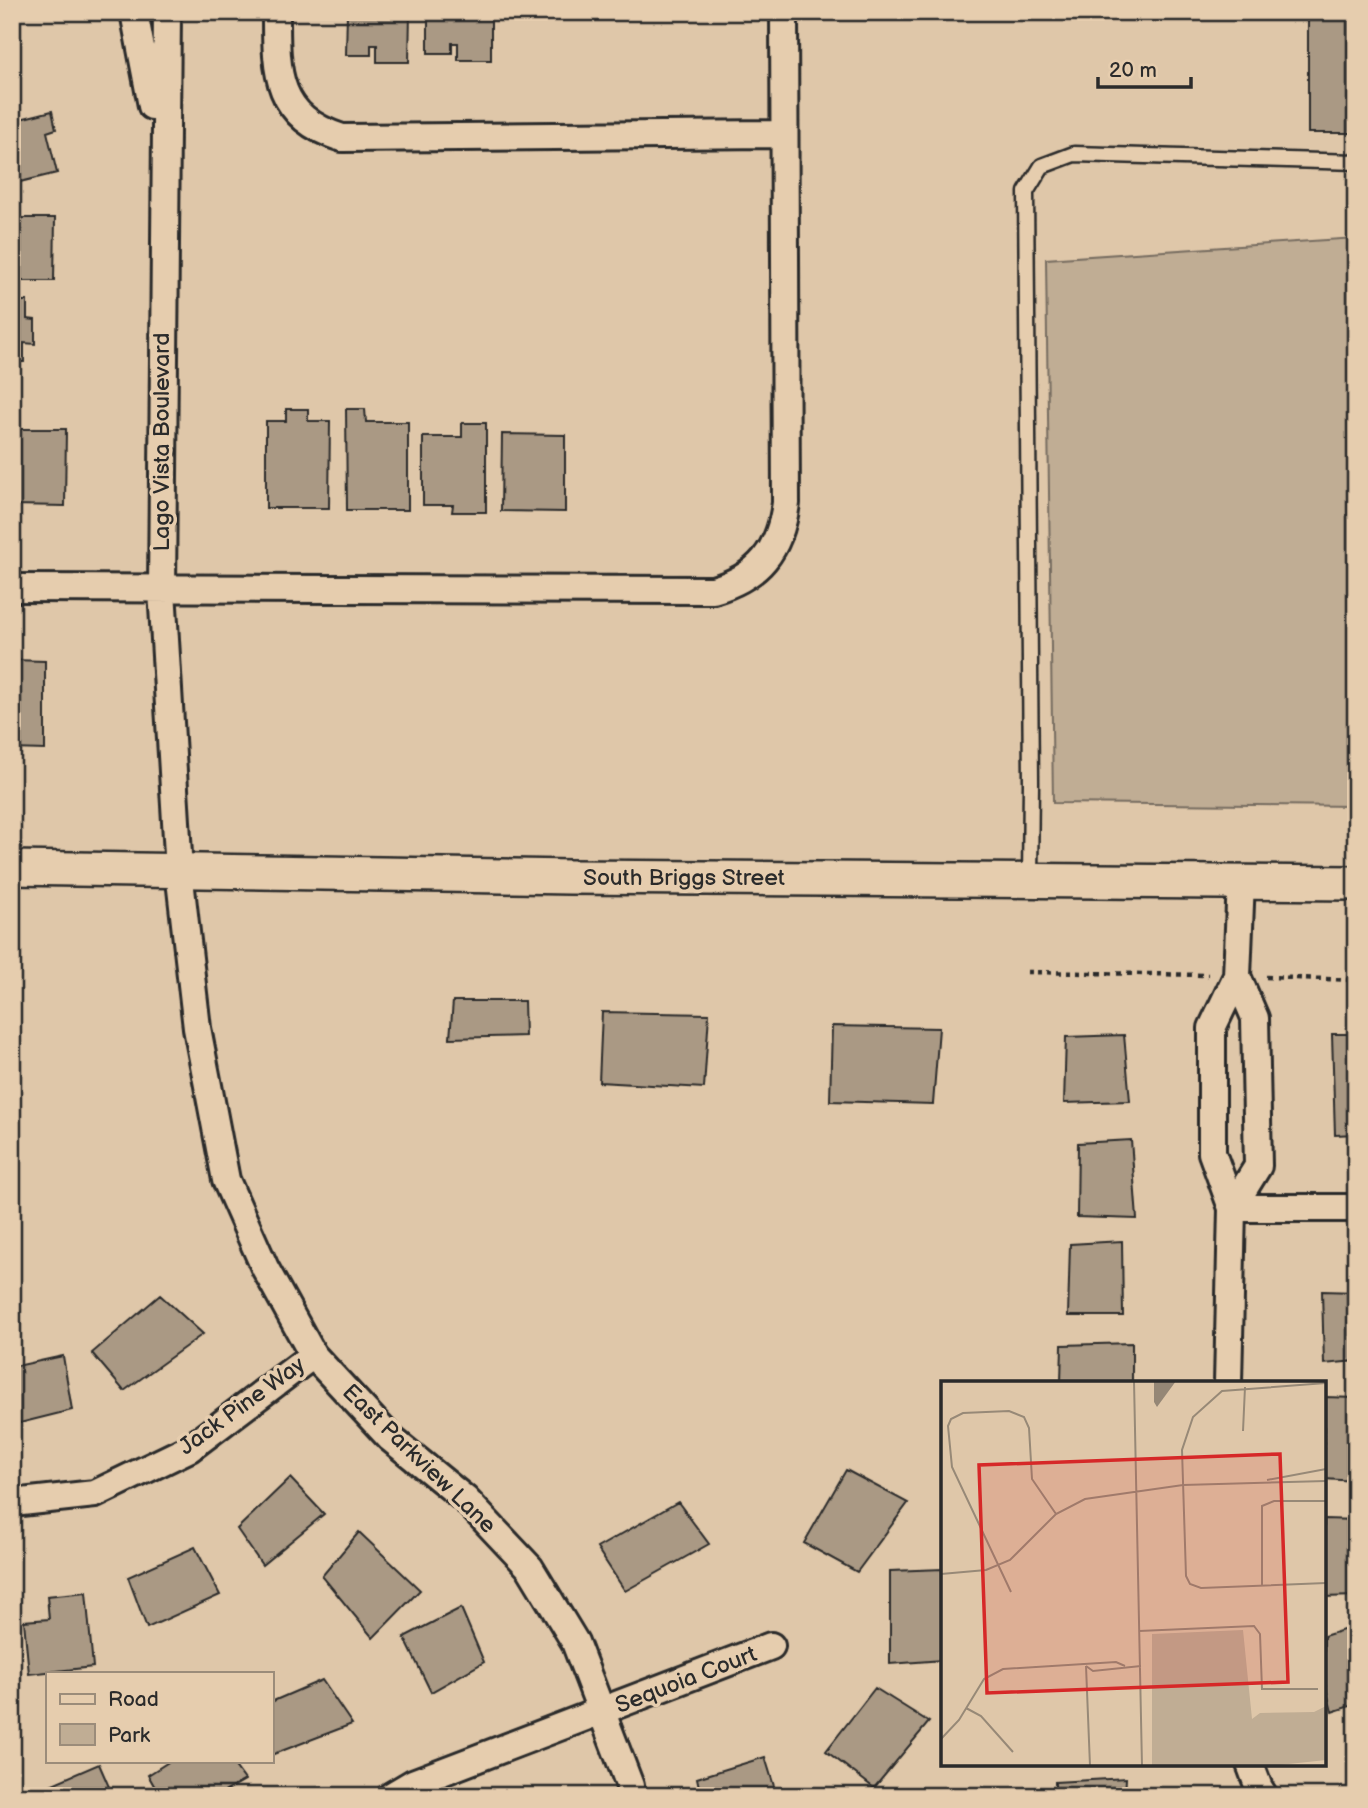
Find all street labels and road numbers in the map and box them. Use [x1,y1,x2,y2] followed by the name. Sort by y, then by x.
[148,333,176,551] street label: Lago Vista Boulevard
[583,864,785,892] street label: South Briggs Street
[173,1350,311,1461] street label: Jack Pine Way
[336,1378,502,1540] street label: East Parkview Lane
[611,1640,761,1720] street label: Sequoia Court

